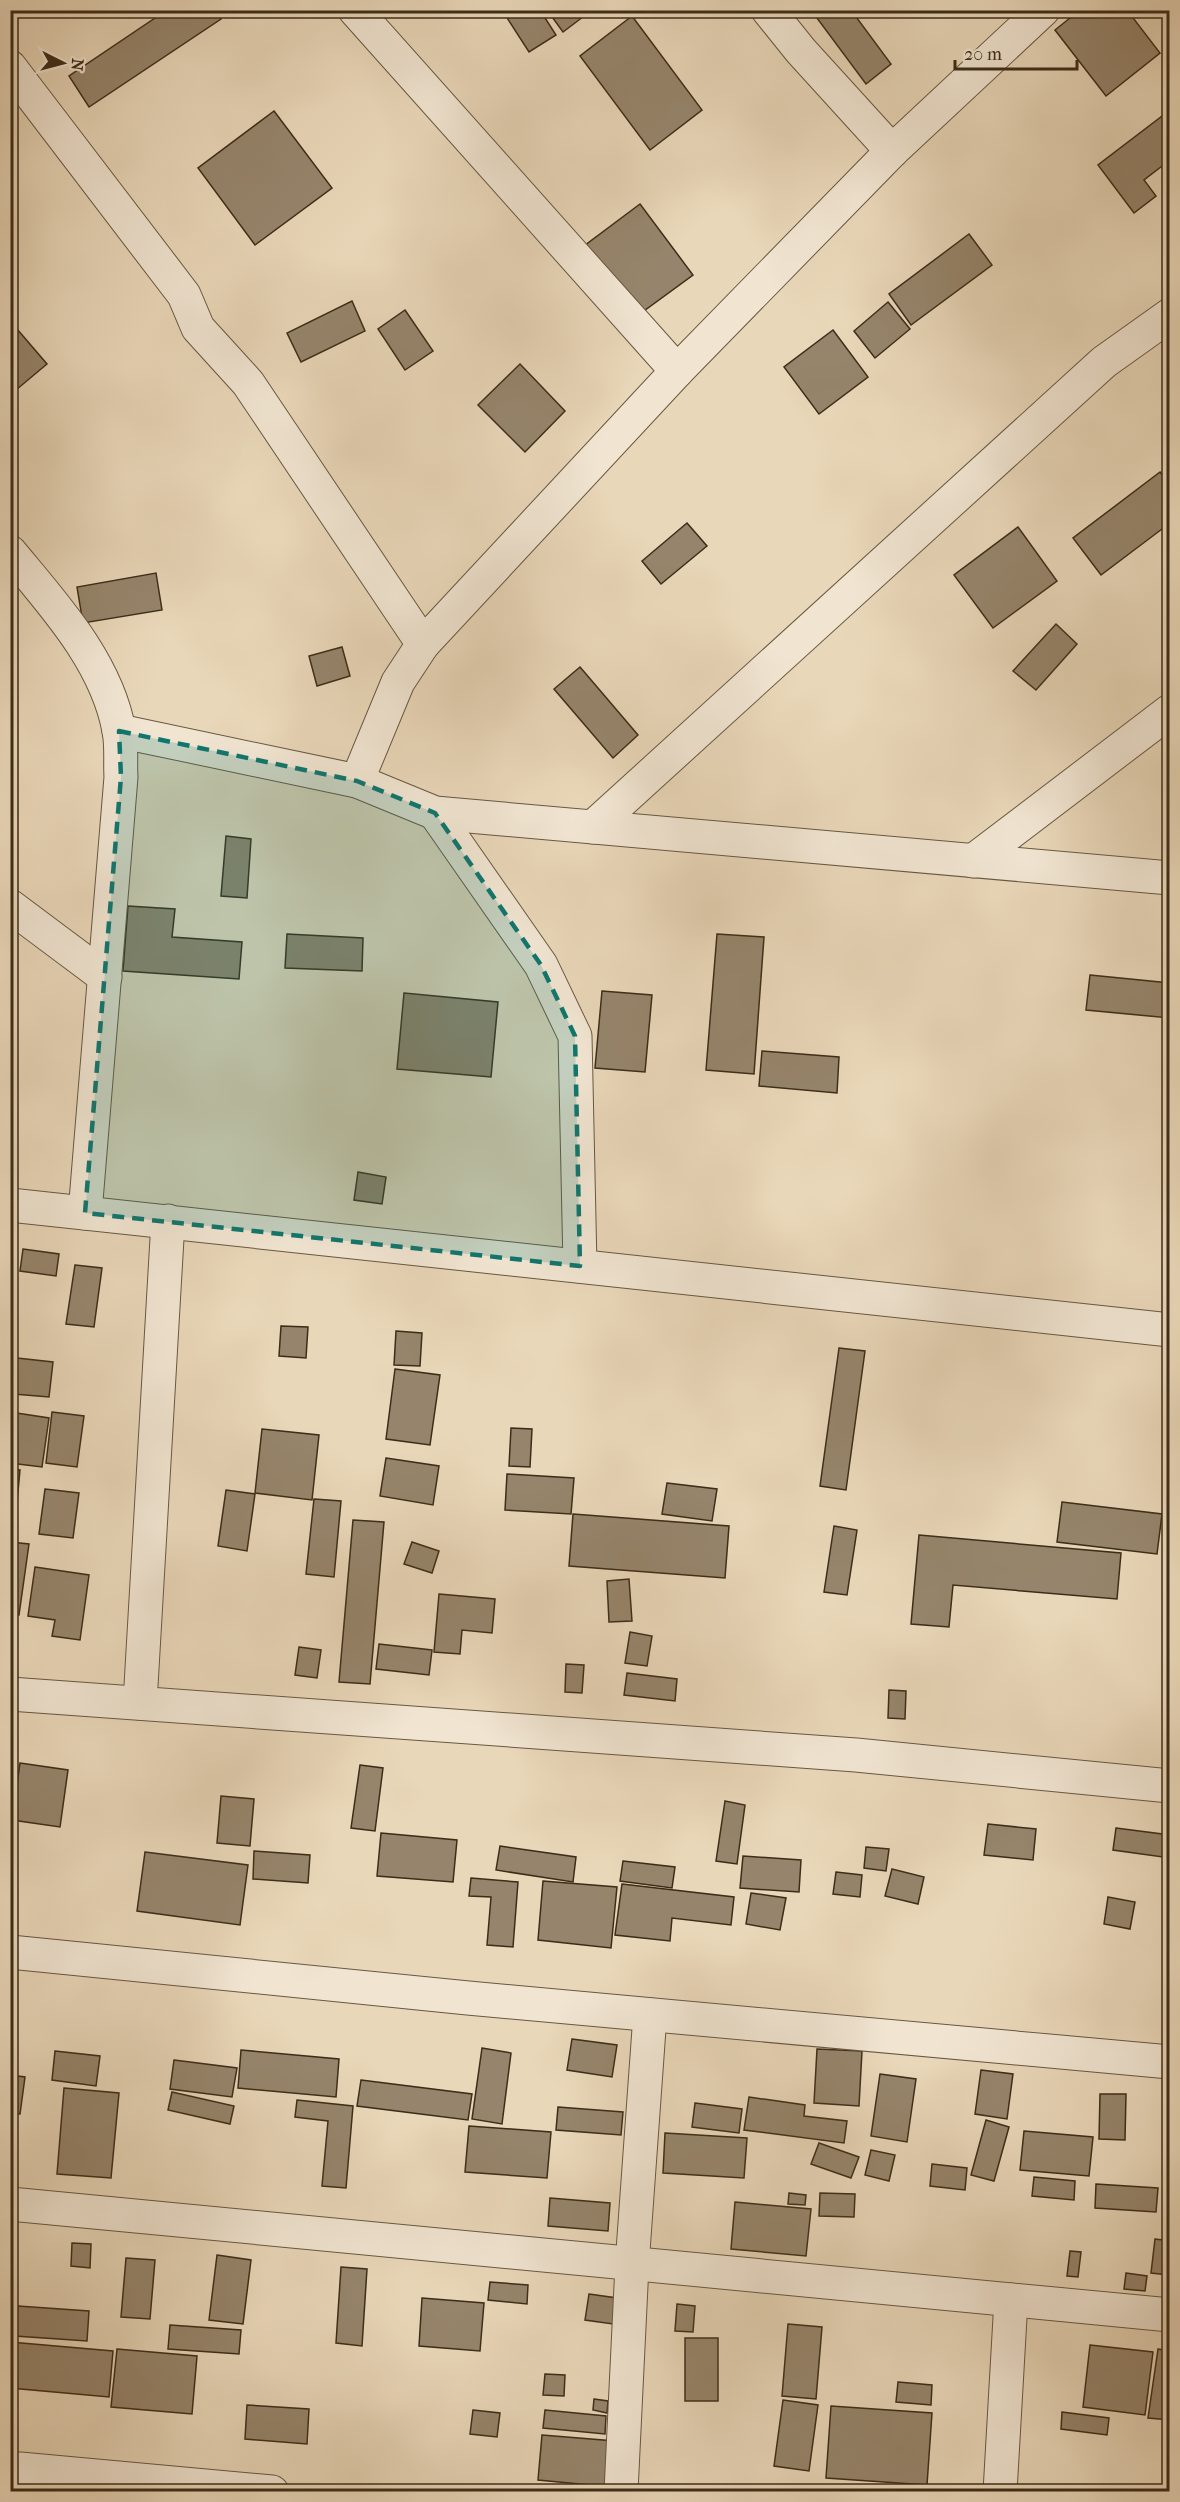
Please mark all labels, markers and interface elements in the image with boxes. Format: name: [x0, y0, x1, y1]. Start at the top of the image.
north arrow: [33, 33, 93, 93]
scale bar: [955, 33, 1076, 71]
text: 20 m: [964, 44, 1002, 65]
text: N: [67, 57, 88, 72]

